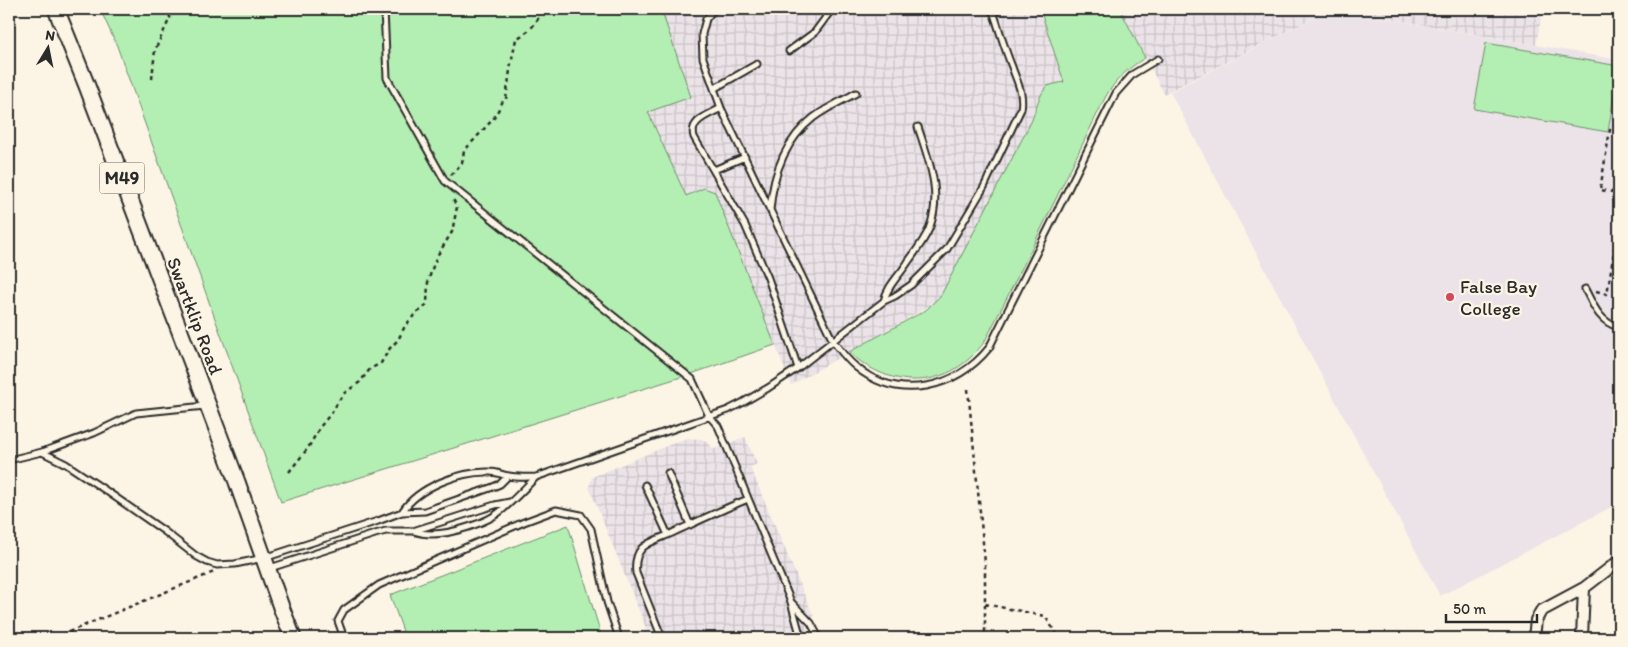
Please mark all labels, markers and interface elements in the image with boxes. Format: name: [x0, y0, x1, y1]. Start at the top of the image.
north arrow: [22, 22, 72, 72]
text: N: [44, 26, 56, 45]
road number: M49: [100, 162, 144, 194]
street label: Swartklip Road: [162, 254, 228, 378]
place label: False Bay College: [1460, 275, 1537, 320]
marker: False Bay College: [1444, 291, 1456, 303]
scale bar: [1446, 592, 1537, 624]
text: 50 m: [1453, 600, 1486, 618]

